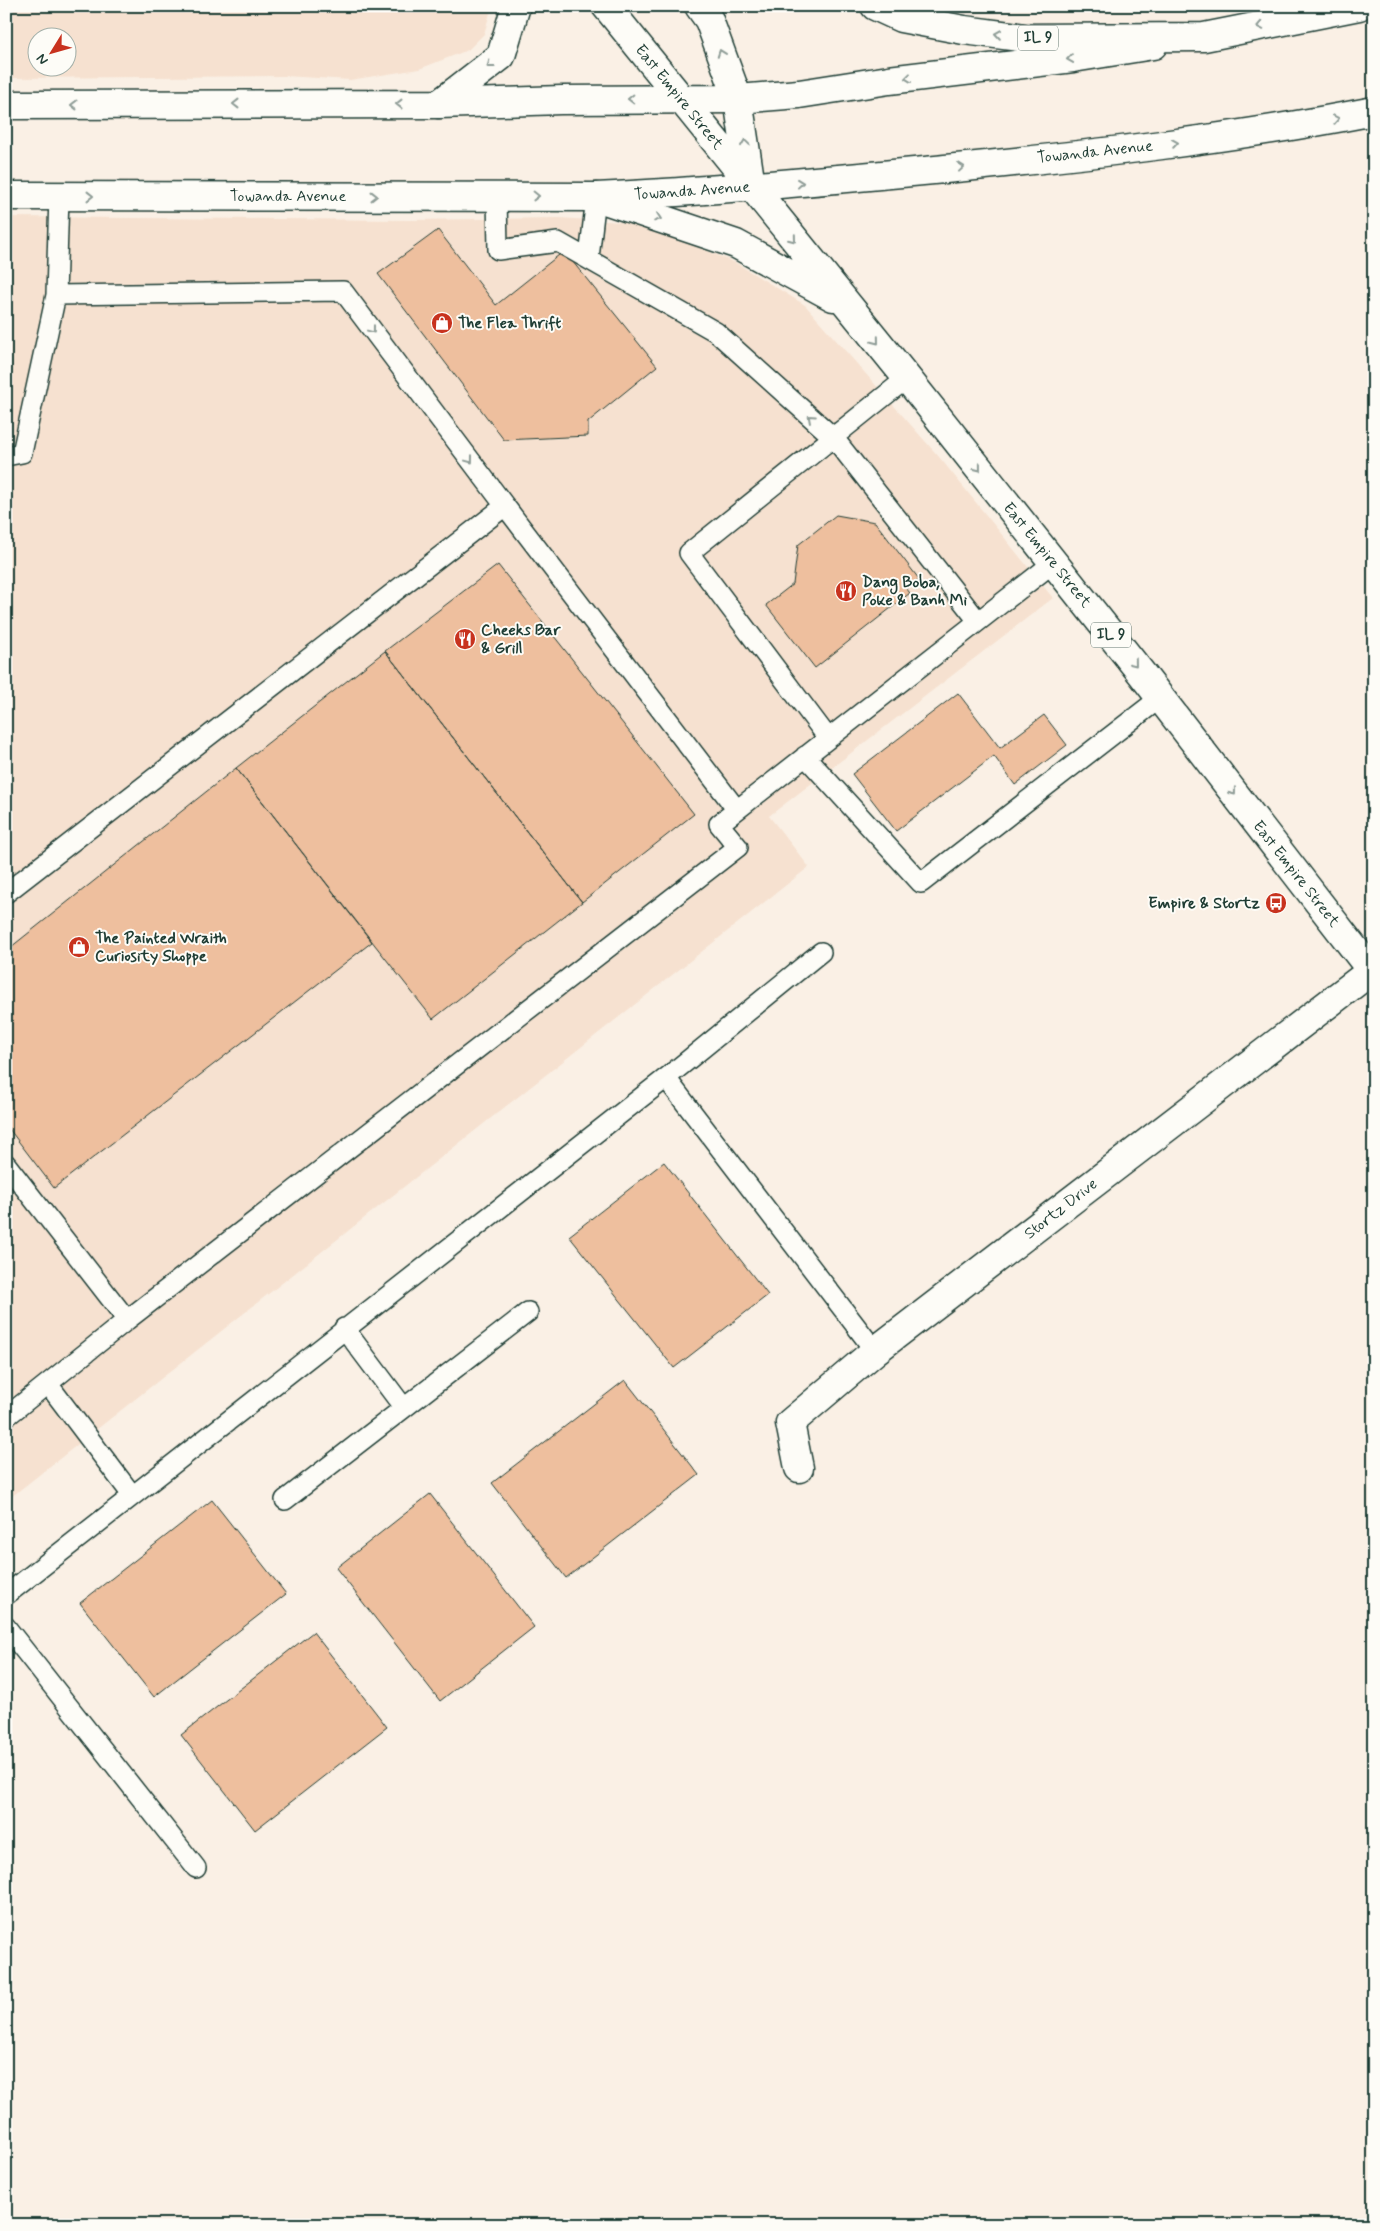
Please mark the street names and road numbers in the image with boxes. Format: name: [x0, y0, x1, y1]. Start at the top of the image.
road number: IL 9: [1018, 26, 1058, 50]
street label: East Empire Street: [630, 40, 728, 155]
street label: Towanda Avenue: [1036, 135, 1154, 169]
street label: Towanda Avenue: [633, 176, 751, 206]
street label: Towanda Avenue: [230, 186, 346, 207]
street label: East Empire Street: [998, 498, 1096, 613]
road number: IL 9: [1091, 622, 1131, 648]
street label: East Empire Street: [1248, 816, 1345, 932]
street label: Stortz Drive: [1020, 1174, 1102, 1244]

